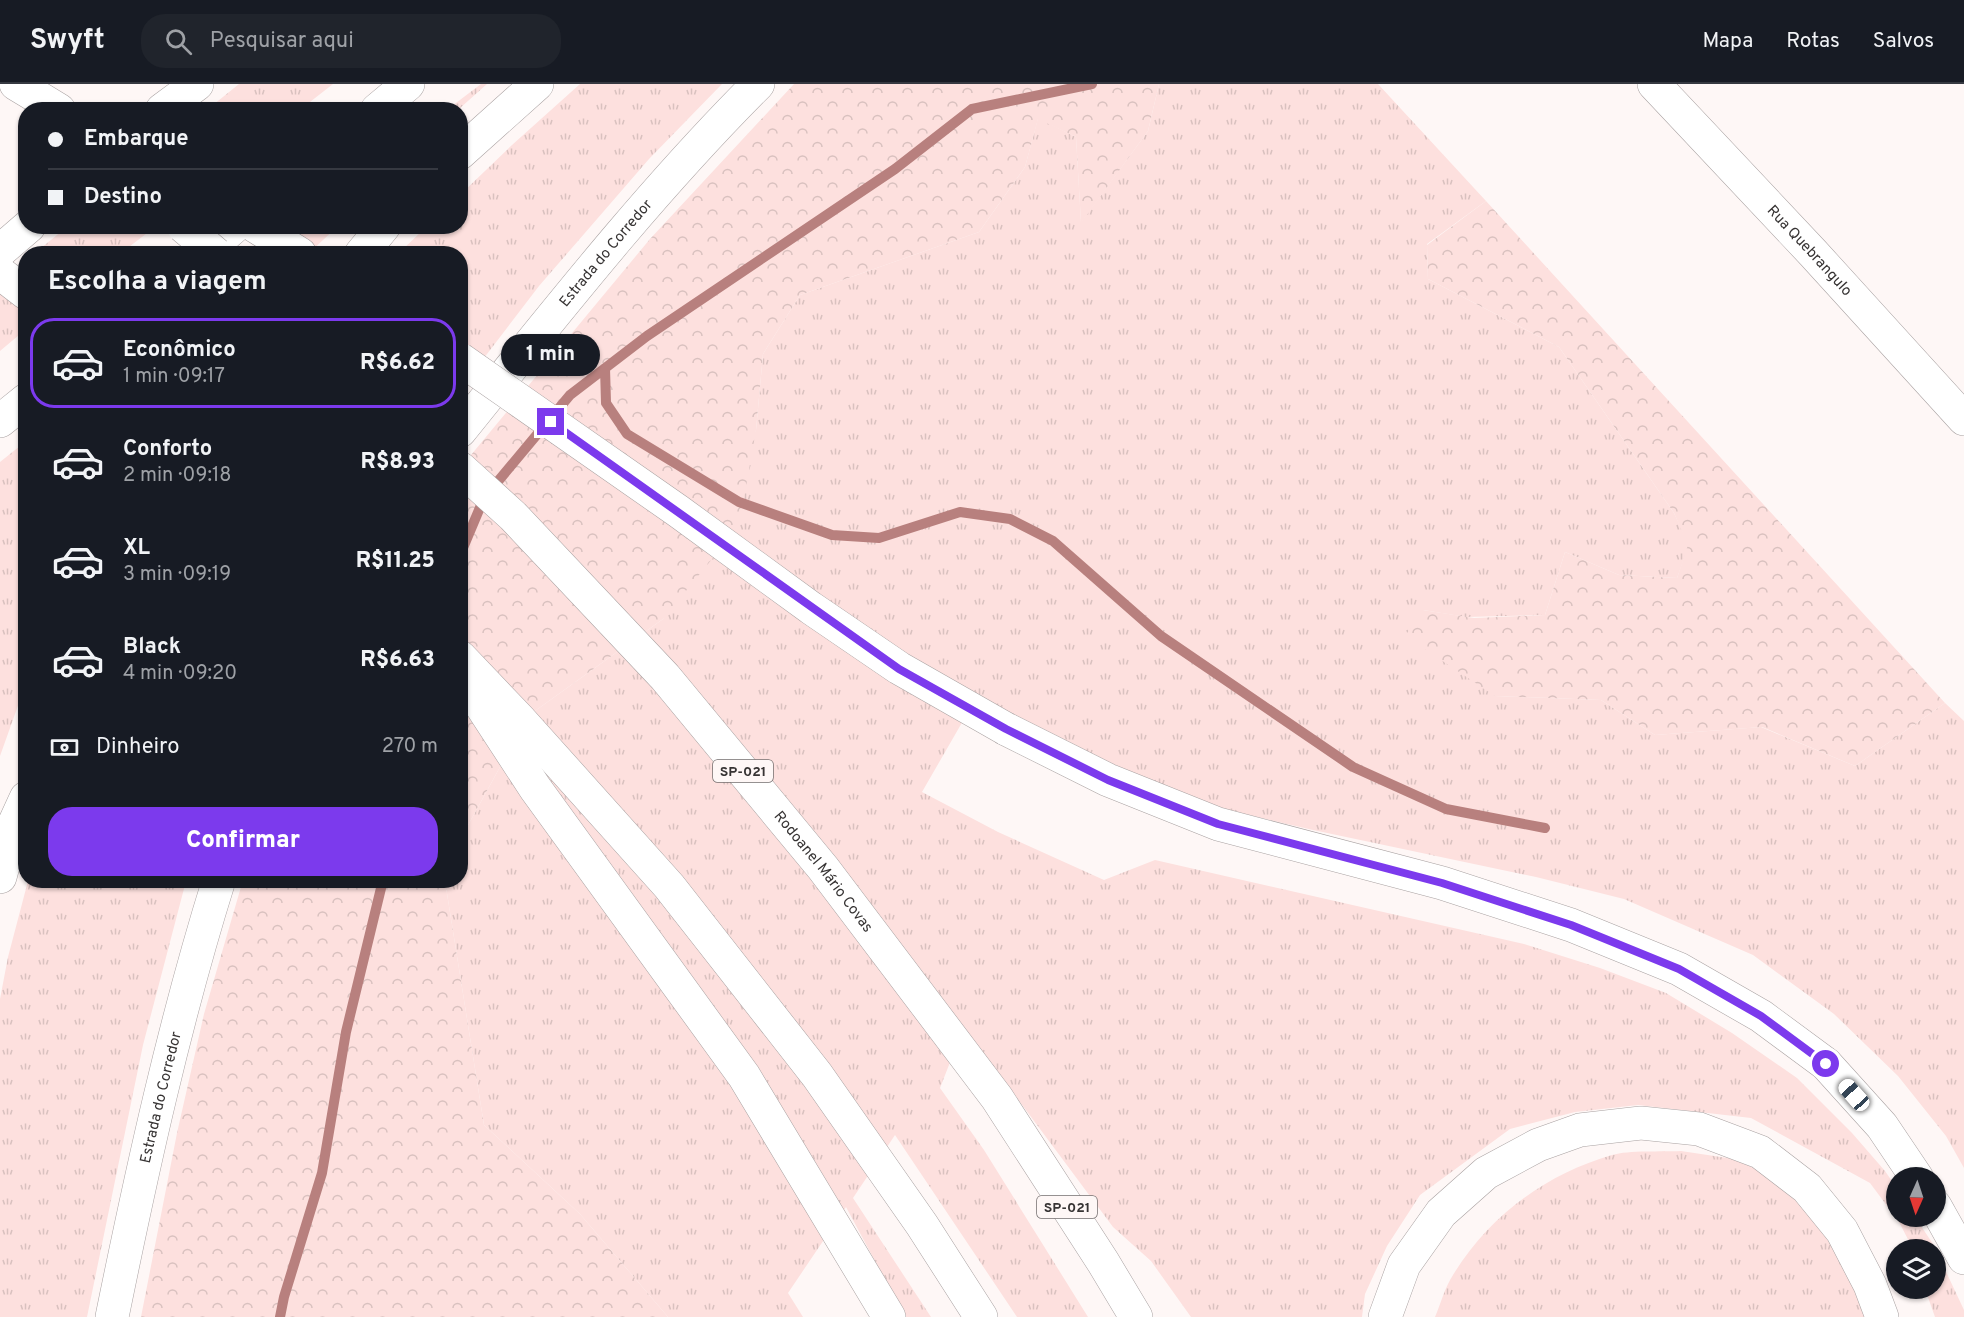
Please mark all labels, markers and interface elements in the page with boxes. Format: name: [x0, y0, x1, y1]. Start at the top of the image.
search box: [141, 14, 561, 68]
text: Swyft: [30, 23, 105, 59]
icon: search: [162, 25, 195, 58]
text: Pesquisar aqui: [210, 28, 354, 55]
text: Mapa: [1703, 28, 1753, 55]
text: Rotas: [1786, 28, 1840, 55]
text: Salvos: [1873, 28, 1934, 55]
text: Embarque: [84, 126, 188, 153]
text: Destino: [84, 184, 162, 211]
street label: Estrada do Corredor: [556, 196, 657, 311]
street label: Rua Quebrangulo: [1762, 202, 1856, 301]
text: Escolha a viagem: [48, 265, 267, 299]
callout: 1 min: [502, 335, 600, 377]
icon: car: [51, 336, 105, 390]
text: Econômico: [123, 337, 236, 364]
text: 1 min: [526, 342, 575, 368]
text: R$6.62: [360, 350, 435, 377]
text: 1 min · 09:17: [123, 364, 225, 390]
route end: [537, 408, 564, 435]
icon: car: [51, 435, 105, 489]
text: Conforto: [123, 436, 212, 463]
text: R$8.93: [361, 449, 435, 476]
text: 2 min · 09:18: [123, 463, 232, 489]
icon: car: [51, 534, 105, 588]
text: XL: [123, 535, 150, 562]
text: R$11.25: [356, 548, 435, 575]
text: 3 min · 09:19: [123, 562, 231, 588]
icon: car: [51, 633, 105, 687]
text: Black: [123, 634, 181, 661]
text: R$6.63: [360, 647, 435, 674]
text: 4 min · 09:20: [123, 661, 237, 687]
icon: cash: [48, 731, 81, 764]
text: Dinheiro: [96, 734, 179, 761]
text: 270 m: [382, 734, 438, 760]
road number: SP-021: [713, 760, 773, 782]
button: Confirmar: [48, 807, 438, 876]
street label: Rodoanel Mário Covas: [769, 808, 876, 937]
street label: Estrada do Corredor: [137, 1030, 187, 1165]
route start: [1812, 1050, 1839, 1077]
car: [1835, 1076, 1873, 1114]
north arrow: [1886, 1167, 1946, 1227]
map controls: [1886, 1167, 1946, 1299]
road number: SP-021: [1037, 1196, 1097, 1218]
button: layers: [1886, 1239, 1946, 1299]

